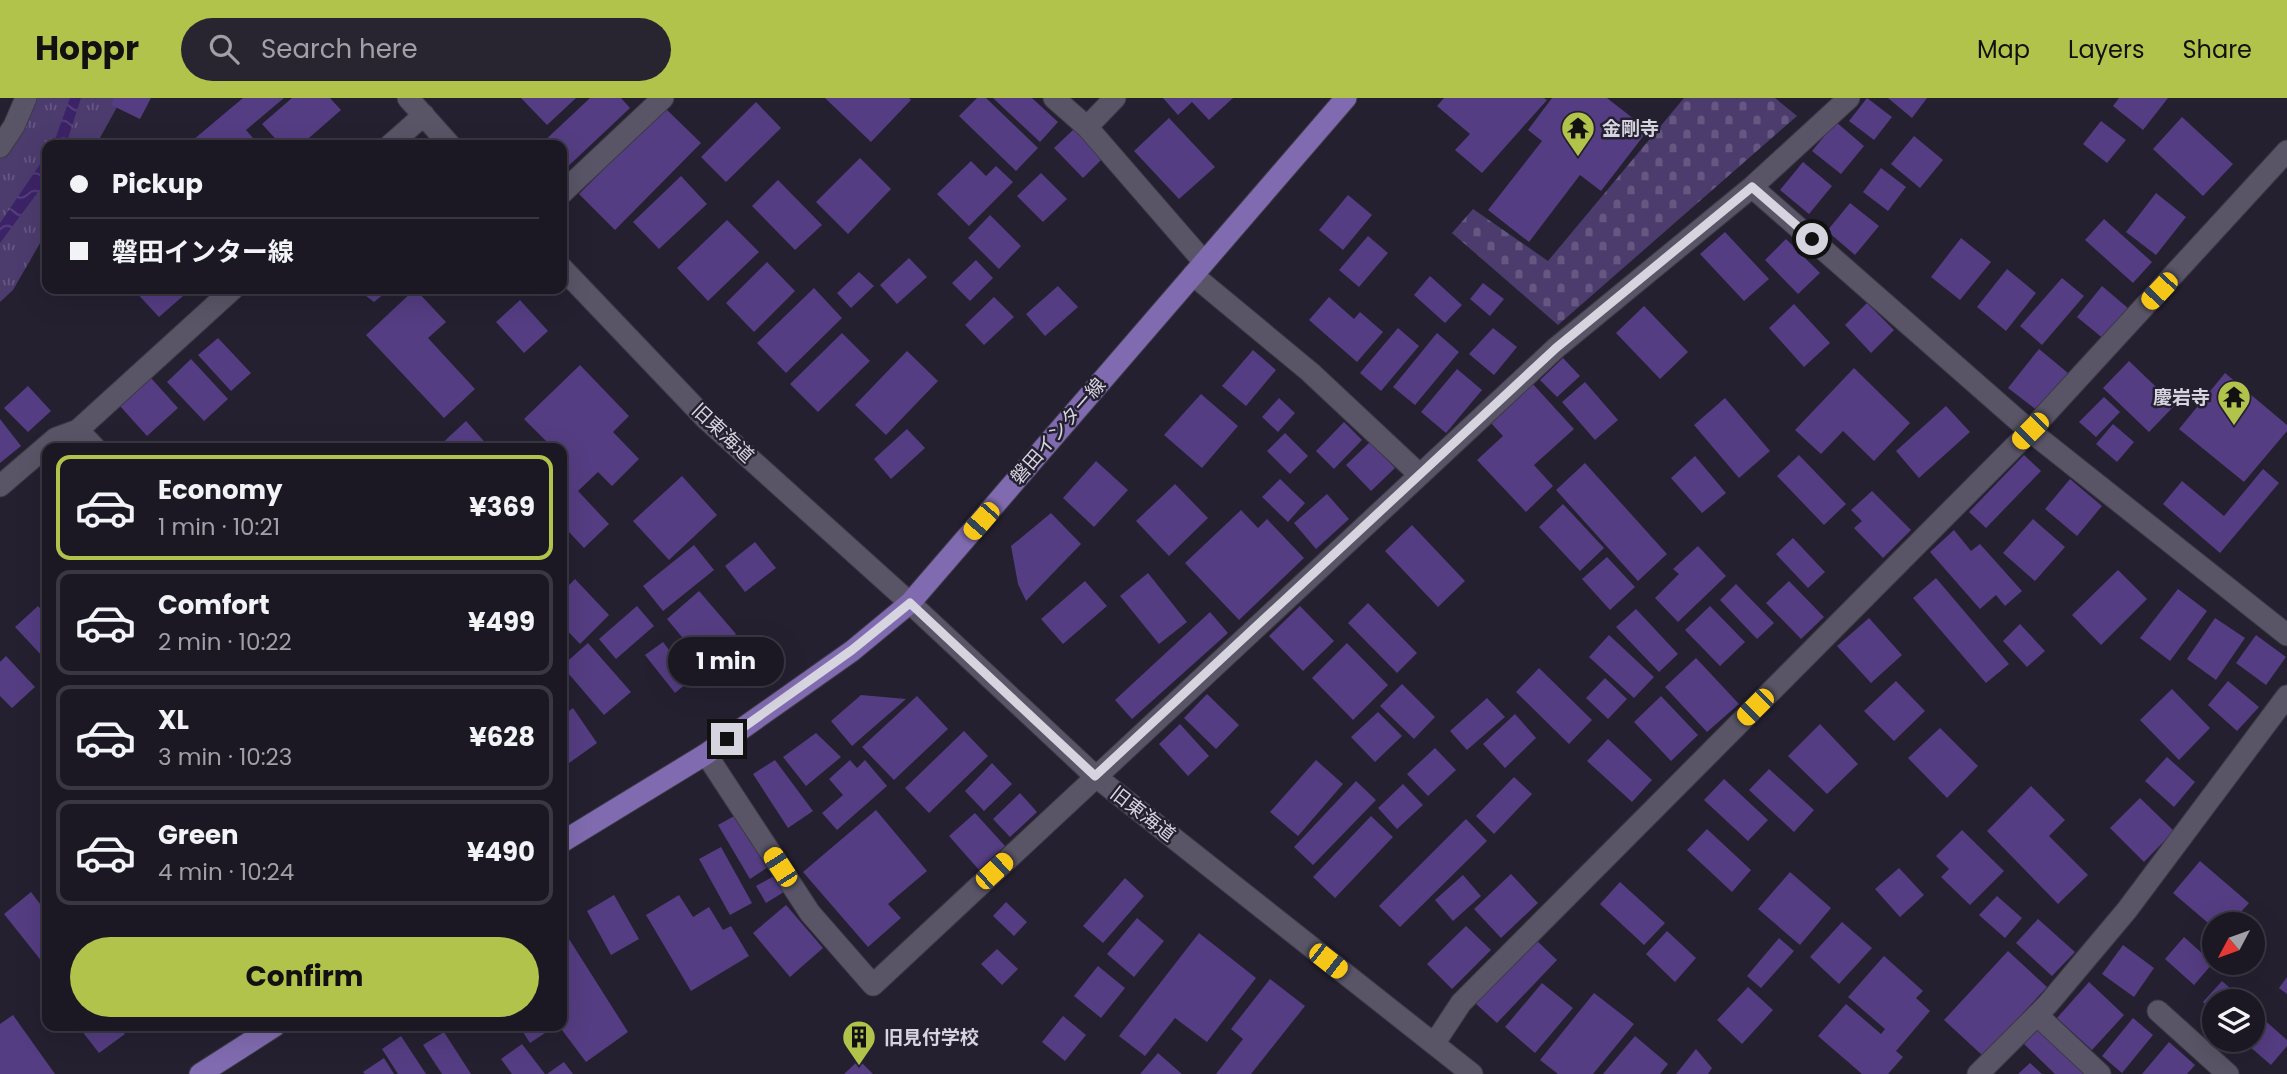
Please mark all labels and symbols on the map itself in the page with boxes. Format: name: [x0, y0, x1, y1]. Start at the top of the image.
temple icon: 金剛寺: [1559, 109, 1597, 158]
place label: 金剛寺: [1602, 115, 1659, 142]
route start: [1796, 223, 1828, 255]
car: [2137, 268, 2182, 314]
street label: 磐田インター線: [1004, 372, 1112, 490]
temple icon: 慶岩寺: [2215, 378, 2253, 427]
place label: 慶岩寺: [2153, 384, 2210, 411]
street label: 旧東海道: [686, 397, 760, 469]
car: [2008, 409, 2053, 453]
car: [960, 498, 1003, 544]
callout: 1 min: [669, 638, 785, 686]
car: [1733, 685, 1778, 729]
route end: [711, 723, 743, 755]
street label: 旧東海道: [1105, 780, 1181, 848]
car: [760, 844, 801, 890]
car: [972, 849, 1017, 893]
north arrow: [2202, 912, 2264, 975]
car: [1305, 940, 1352, 982]
building icon: 旧見付学校: [840, 1018, 878, 1067]
place label: 旧見付学校: [884, 1024, 979, 1051]

